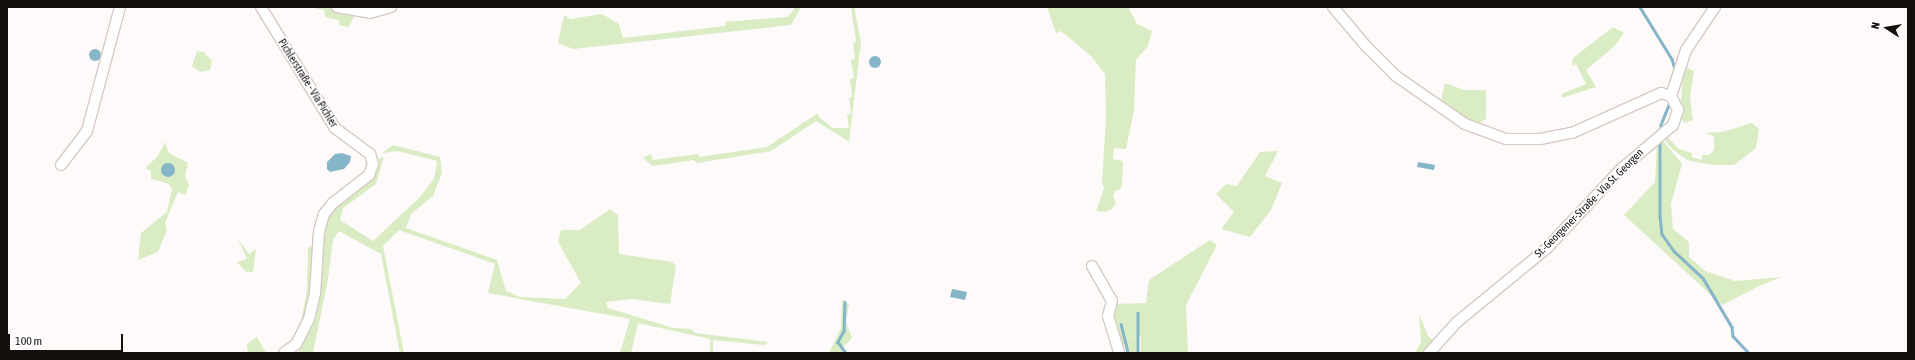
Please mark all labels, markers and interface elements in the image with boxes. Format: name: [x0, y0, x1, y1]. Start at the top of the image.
north arrow: [1867, 8, 1907, 48]
text: N: [1869, 21, 1882, 30]
street label: Pichlerstraße - Via Pichler: [275, 36, 341, 130]
street label: St.-Georgener-Straße - Via St. Georgen: [1532, 146, 1646, 260]
scale bar: [10, 326, 125, 352]
text: 100 m: [15, 334, 42, 348]

